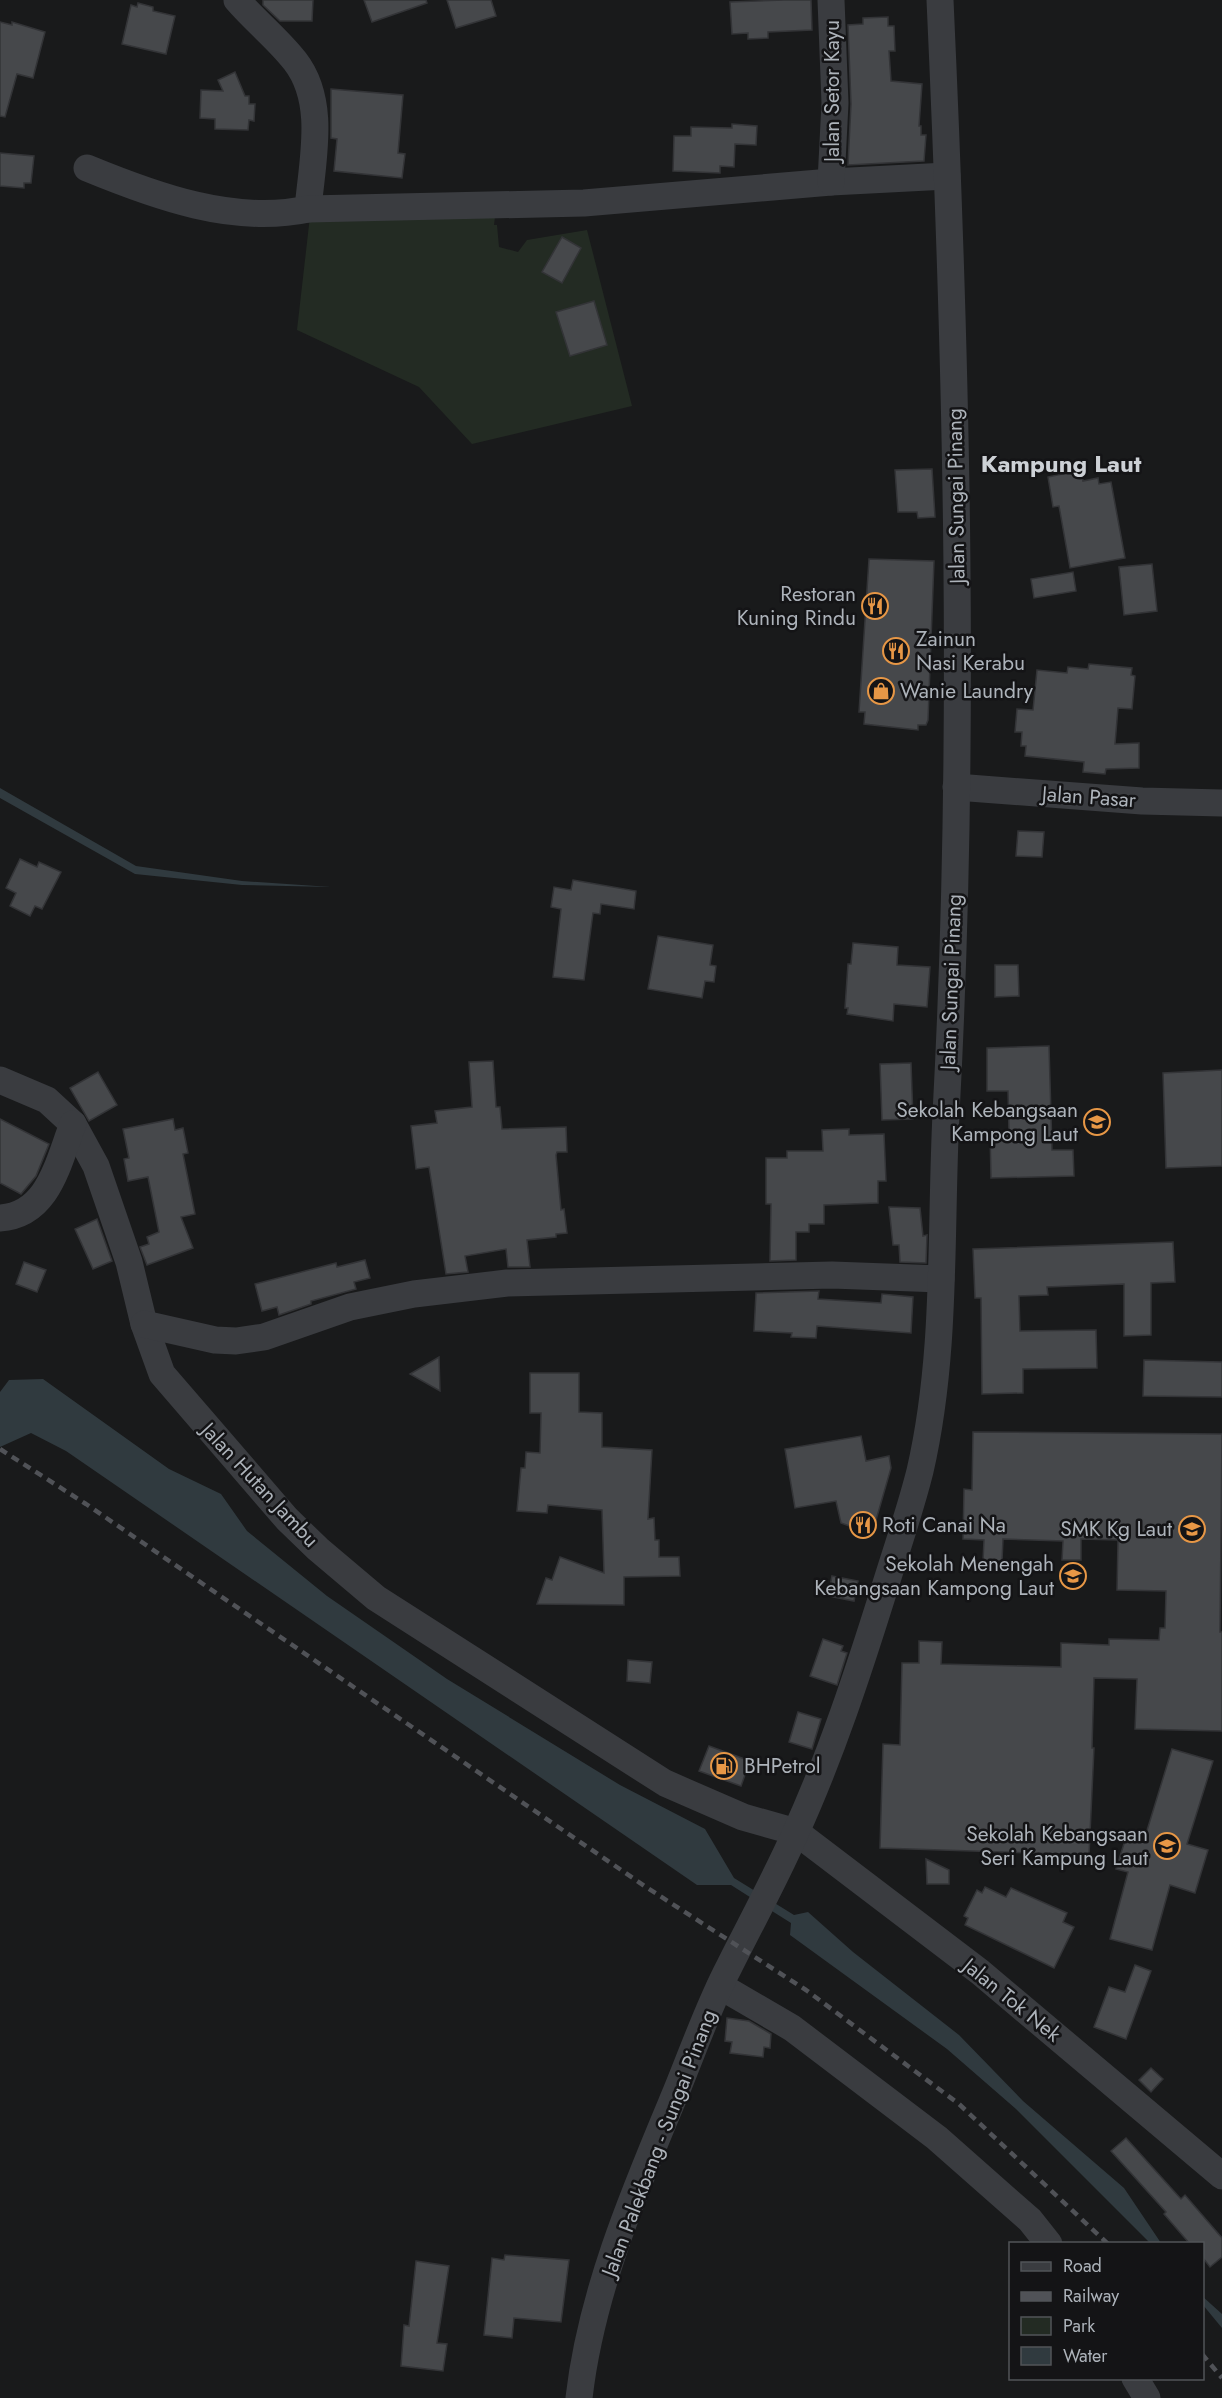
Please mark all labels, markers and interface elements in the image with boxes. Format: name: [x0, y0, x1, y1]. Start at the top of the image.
street label: Jalan Setor Kayu: [817, 20, 847, 165]
street label: Jalan Sungai Pinang: [939, 408, 973, 587]
district label: Kampung Laut: [981, 446, 1142, 481]
place label: Restoran Kuning Rindu: [737, 579, 856, 633]
restaurant icon: Restoran Kuning Rindu: [860, 591, 890, 621]
place label: Zainun Nasi Kerabu: [916, 624, 1025, 678]
restaurant icon: Zainun Nasi Kerabu: [881, 636, 911, 666]
shop icon: Wanie Laundry: [866, 676, 896, 706]
place label: Wanie Laundry: [900, 676, 1034, 706]
street label: Jalan Pasar: [1038, 779, 1138, 815]
street label: Jalan Sungai Pinang: [933, 894, 969, 1073]
place label: Sekolah Kebangsaan Kampong Laut: [896, 1095, 1078, 1149]
school or university icon: Sekolah Kebangsaan Kampong Laut: [1082, 1107, 1112, 1137]
street label: Jalan Hutan Jambu: [192, 1414, 326, 1554]
restaurant icon: Roti Canai Na: [848, 1510, 878, 1540]
place label: Roti Canai Na: [882, 1510, 1006, 1540]
place label: SMK Kg Laut: [1060, 1514, 1172, 1544]
school or university icon: SMK Kg Laut: [1177, 1514, 1207, 1544]
place label: Sekolah Menengah Kebangsaan Kampong Laut: [814, 1549, 1054, 1603]
school or university icon: Sekolah Menengah Kebangsaan Kampong Laut: [1058, 1561, 1088, 1591]
fuel station icon: BHPetrol: [709, 1751, 739, 1781]
place label: BHPetrol: [744, 1751, 821, 1781]
place label: Sekolah Kebangsaan Seri Kampung Laut: [966, 1819, 1148, 1873]
school or university icon: Sekolah Kebangsaan Seri Kampung Laut: [1152, 1831, 1182, 1861]
street label: Jalan Tok Nek: [954, 1949, 1068, 2049]
street label: Jalan Palekbang - Sungai Pinang: [593, 2005, 724, 2284]
legend: [1009, 2242, 1204, 2380]
text: Road: [1063, 2253, 1102, 2279]
text: Railway: [1063, 2283, 1119, 2309]
text: Park: [1063, 2313, 1095, 2339]
text: Water: [1063, 2343, 1108, 2369]

